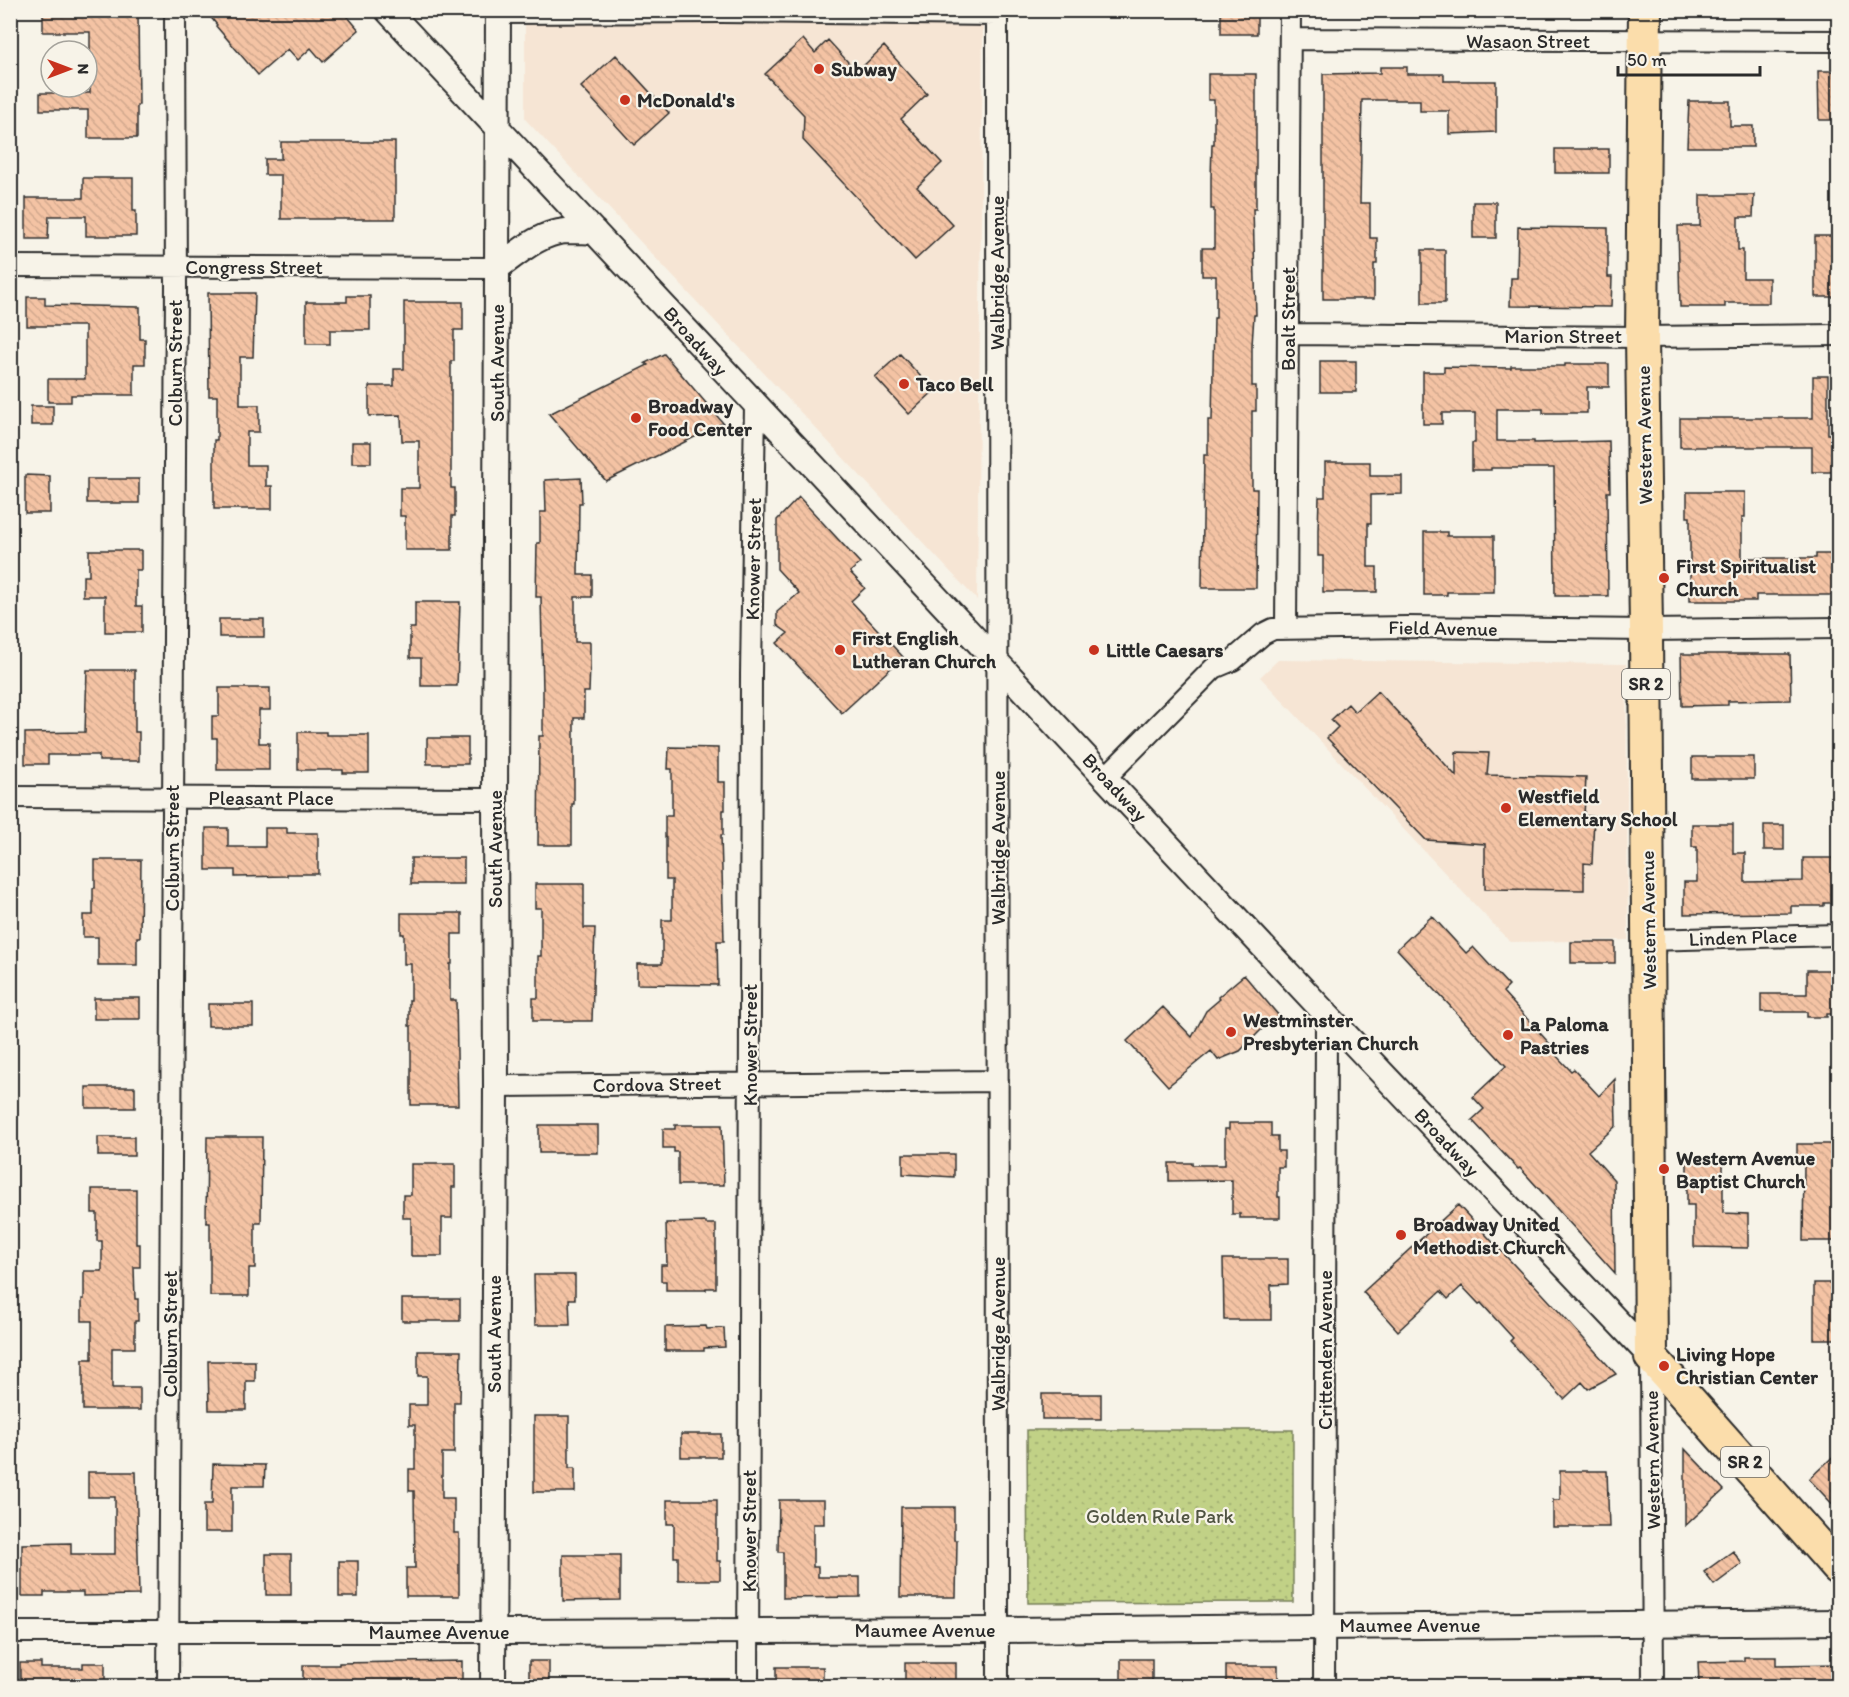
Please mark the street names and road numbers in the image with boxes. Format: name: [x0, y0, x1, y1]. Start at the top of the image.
street label: Wasaon Street: [1466, 29, 1591, 53]
street label: Walbridge Avenue: [985, 196, 1009, 350]
street label: Congress Street: [185, 255, 323, 279]
street label: Boalt Street: [1276, 267, 1300, 371]
street label: Colburn Street: [163, 299, 187, 427]
street label: Broadway: [659, 301, 734, 381]
street label: South Avenue: [485, 304, 509, 422]
street label: Marion Street: [1504, 324, 1622, 348]
street label: Western Avenue: [1631, 365, 1657, 505]
street label: Knower Street: [740, 497, 766, 621]
street label: Field Avenue: [1388, 615, 1498, 641]
road number: SR 2: [1622, 669, 1670, 699]
street label: Broadway: [1077, 748, 1153, 827]
street label: Walbridge Avenue: [986, 771, 1010, 925]
street label: Colburn Street: [160, 784, 184, 912]
street label: Pleasant Place: [208, 786, 334, 810]
street label: South Avenue: [483, 790, 507, 908]
street label: Western Avenue: [1635, 850, 1661, 990]
street label: Linden Place: [1688, 923, 1798, 951]
street label: Knower Street: [738, 984, 762, 1106]
street label: Cordova Street: [592, 1071, 722, 1097]
street label: Broadway: [1409, 1103, 1485, 1182]
street label: Walbridge Avenue: [986, 1257, 1010, 1411]
street label: Colburn Street: [158, 1270, 182, 1398]
street label: Crittenden Avenue: [1313, 1270, 1337, 1430]
street label: South Avenue: [482, 1275, 506, 1393]
street label: Western Avenue: [1639, 1390, 1665, 1530]
road number: SR 2: [1721, 1447, 1769, 1477]
street label: Knower Street: [737, 1470, 761, 1592]
street label: Maumee Avenue: [1339, 1613, 1481, 1637]
street label: Maumee Avenue: [854, 1618, 996, 1642]
street label: Maumee Avenue: [368, 1620, 510, 1644]

